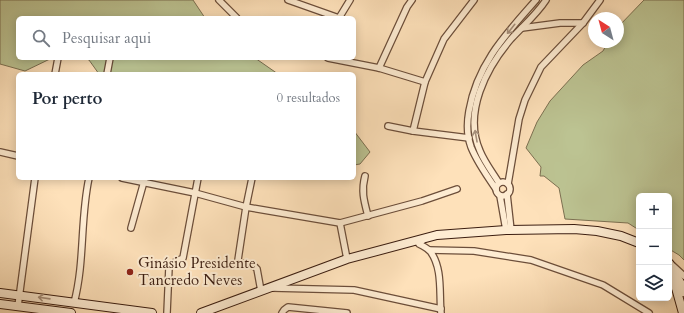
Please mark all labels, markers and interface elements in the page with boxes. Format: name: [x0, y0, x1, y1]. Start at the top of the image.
north arrow: [588, 12, 624, 48]
search box: [16, 16, 356, 60]
one-way arrow: [506, 24, 515, 35]
icon: search: [30, 27, 52, 49]
text: Pesquisar aqui: [62, 28, 151, 48]
text: Por perto: [32, 87, 102, 110]
text: 0 resultados: [276, 89, 340, 107]
one-way arrow: [472, 130, 480, 143]
map controls: [636, 193, 672, 301]
button: +: [636, 193, 672, 229]
button: −: [636, 229, 672, 265]
place label: Ginásio Presidente Tancredo Neves: [138, 253, 256, 290]
button: layers: [636, 265, 672, 301]
marker: Ginásio Presidente Tancredo Neves: [125, 267, 135, 277]
one-way arrow: [38, 294, 51, 302]

